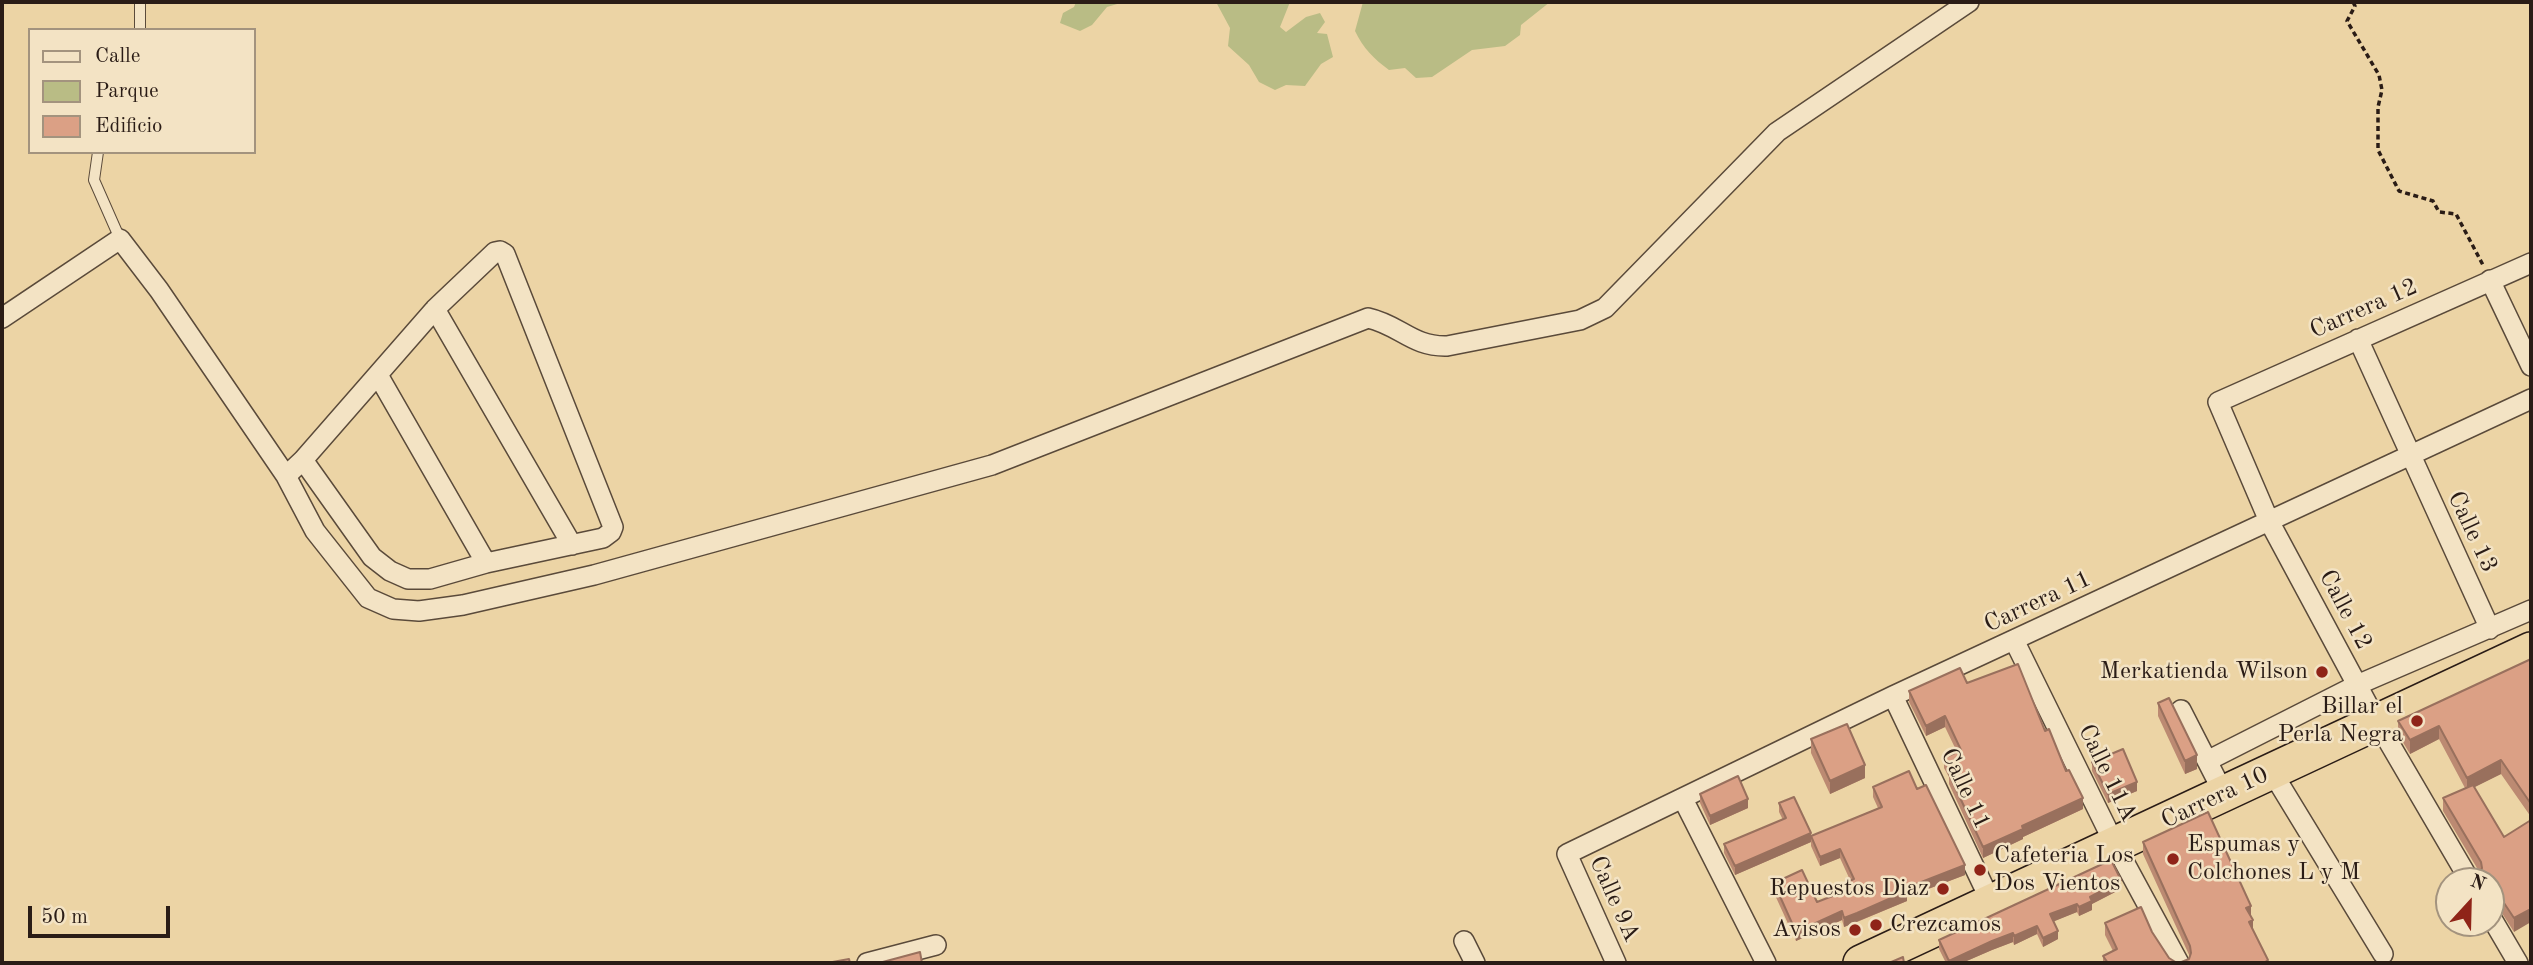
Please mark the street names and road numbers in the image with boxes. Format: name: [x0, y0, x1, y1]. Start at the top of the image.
street label: Carrera 12: [2306, 272, 2422, 346]
street label: Calle 13: [2441, 487, 2503, 577]
street label: Carrera 11: [1980, 565, 2096, 639]
street label: Calle 12: [2312, 565, 2378, 655]
street label: Calle 11A: [2071, 720, 2143, 826]
street label: Calle 11: [1934, 744, 1996, 834]
street label: Carrera 10: [2157, 761, 2273, 835]
street label: Calle 9A: [1582, 852, 1646, 946]

